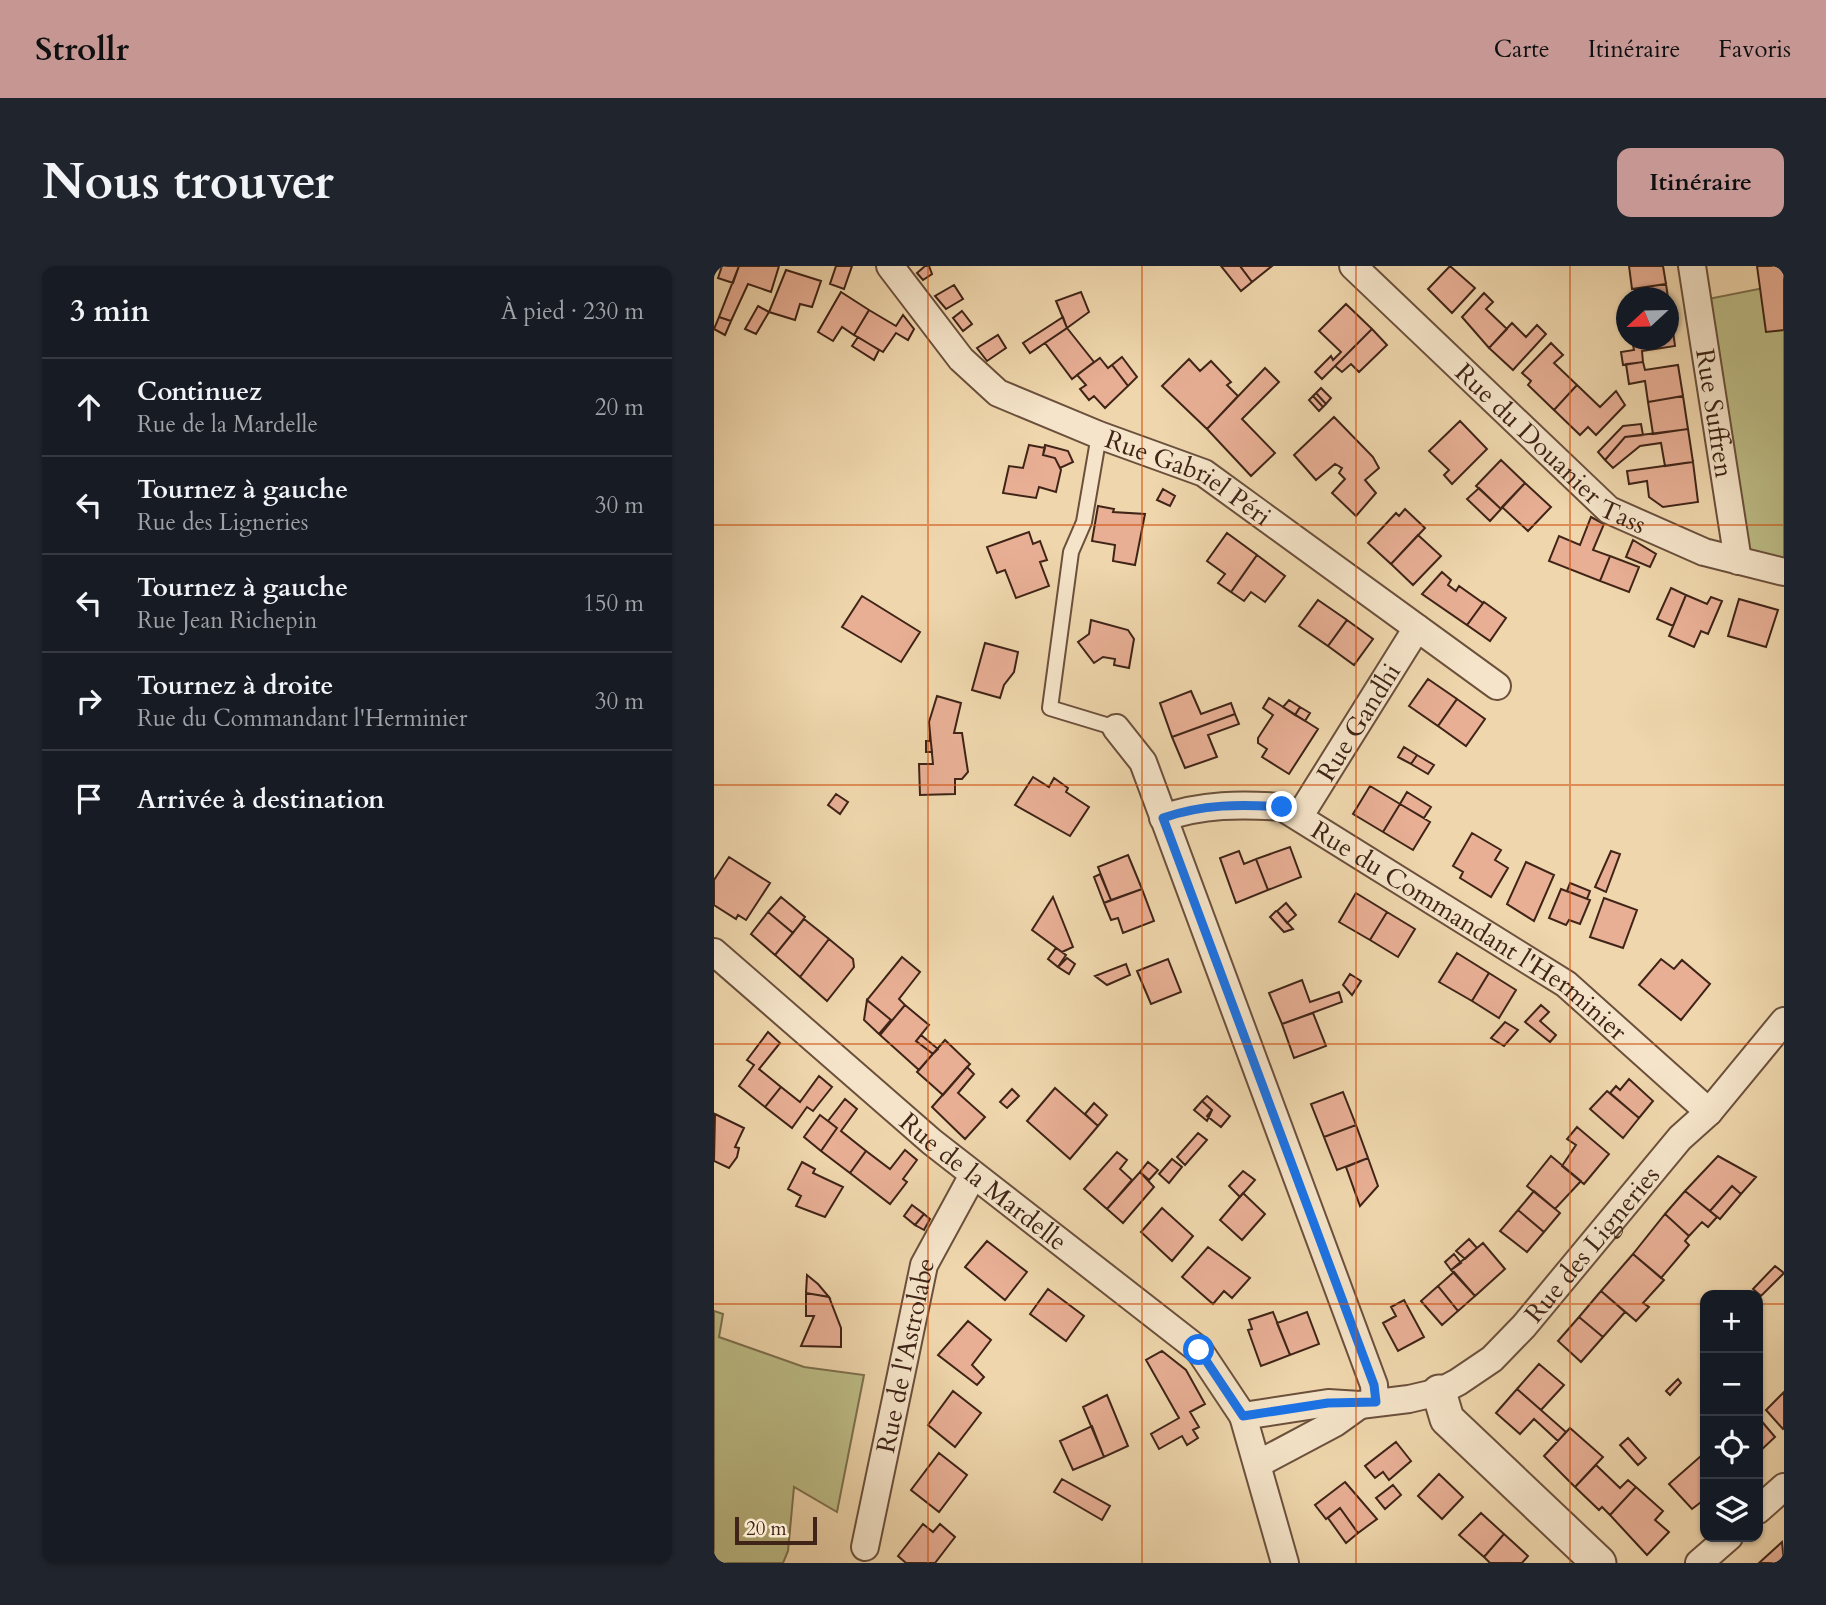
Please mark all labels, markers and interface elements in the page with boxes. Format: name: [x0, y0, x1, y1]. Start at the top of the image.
text: Strollr: [35, 27, 129, 72]
text: Carte: [1494, 33, 1550, 66]
text: Itinéraire: [1588, 33, 1680, 66]
text: Favoris: [1718, 33, 1791, 66]
button: Itinéraire: [1617, 148, 1784, 217]
text: Nous trouver: [42, 149, 334, 216]
north arrow: [1616, 287, 1679, 350]
text: 3 min: [70, 291, 150, 332]
text: À pied · 230 m: [501, 296, 644, 327]
street label: Rue Suffren: [1688, 346, 1742, 480]
street label: Rue du Douanier Tass: [1448, 355, 1652, 542]
text: Continuez: [137, 374, 262, 409]
icon: ahead: [70, 388, 108, 426]
text: 20 m: [595, 392, 644, 423]
text: Rue de la Mardelle: [137, 409, 318, 440]
street label: Rue Gabriel Péri: [1100, 421, 1278, 534]
text: Tournez à gauche: [137, 472, 348, 507]
icon: left: [70, 486, 108, 524]
text: 30 m: [595, 490, 644, 521]
text: Rue des Ligneries: [137, 507, 309, 538]
text: Tournez à gauche: [137, 570, 348, 605]
icon: left: [70, 584, 108, 622]
text: 150 m: [583, 588, 644, 619]
text: Rue Jean Richepin: [137, 605, 317, 636]
street label: Rue Gandhi: [1308, 656, 1408, 788]
text: Tournez à droite: [137, 668, 333, 703]
icon: right: [70, 682, 108, 720]
text: 30 m: [595, 686, 644, 717]
text: Rue du Commandant l'Herminier: [137, 703, 467, 734]
icon: arrive: [70, 780, 108, 818]
text: Arrivée à destination: [137, 782, 385, 817]
route end: [1266, 791, 1297, 822]
street label: Rue du Commandant l'Herminier: [1305, 812, 1635, 1049]
street label: Rue de la Mardelle: [892, 1104, 1075, 1258]
street label: Rue des Ligneries: [1516, 1158, 1667, 1330]
street label: Rue de l'Astrolabe: [868, 1250, 943, 1456]
map controls: [1700, 1290, 1763, 1542]
button: +: [1700, 1290, 1763, 1353]
route start: [1183, 1334, 1214, 1365]
button: −: [1700, 1353, 1763, 1416]
button: locate: [1700, 1416, 1763, 1479]
button: layers: [1700, 1479, 1763, 1542]
scale bar: [735, 1514, 817, 1546]
text: 20 m: [746, 1516, 787, 1542]

